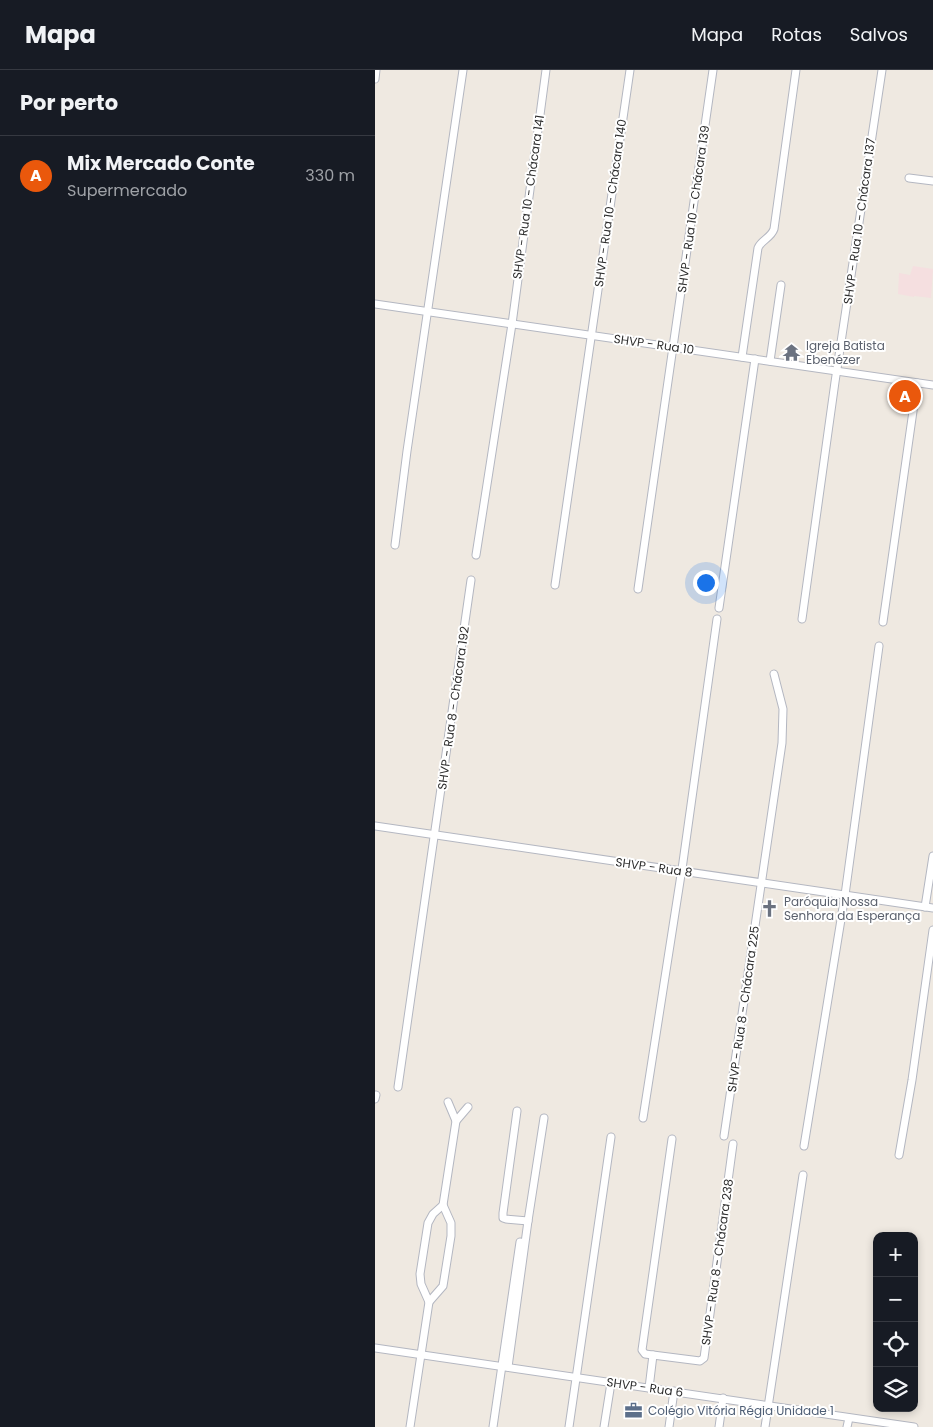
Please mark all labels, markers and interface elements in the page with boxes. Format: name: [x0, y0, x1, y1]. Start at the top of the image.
text: Mapa: [25, 18, 96, 51]
text: Mapa: [691, 22, 743, 47]
text: Rotas: [771, 22, 822, 47]
text: Salvos: [850, 22, 908, 47]
text: Por perto: [20, 88, 118, 117]
street label: SHVP - Rua 10 - Chácara 141: [508, 114, 548, 280]
street label: SHVP - Rua 10 - Chácara 140: [590, 118, 630, 288]
street label: SHVP - Rua 10 - Chácara 139: [673, 124, 713, 294]
street label: SHVP - Rua 10 - Chácara 137: [839, 136, 879, 305]
text: Mix Mercado Conte: [67, 150, 255, 177]
text: A: [30, 164, 42, 187]
text: 330 m: [305, 164, 355, 187]
text: Supermercado: [67, 179, 187, 202]
street label: SHVP - Rua 10: [613, 330, 695, 358]
place label: Igreja Batista Ebenézer: [806, 337, 885, 368]
temple icon: Igreja Batista Ebenézer: [782, 342, 802, 362]
pin: A: [889, 377, 921, 415]
your location: [693, 570, 719, 596]
street label: SHVP - Rua 8 - Chácara 192: [433, 625, 473, 791]
street label: SHVP - Rua 8: [615, 853, 693, 881]
place label: Paróquia Nossa Senhora da Esperança: [784, 893, 920, 924]
church icon: Paróquia Nossa Senhora da Esperança: [760, 898, 780, 918]
street label: SHVP - Rua 8 - Chácara 225: [723, 925, 763, 1093]
street label: SHVP - Rua 8 - Chácara 238: [697, 1178, 737, 1346]
map controls: [873, 1232, 918, 1412]
button: +: [873, 1232, 918, 1277]
button: −: [873, 1277, 918, 1322]
button: locate: [873, 1322, 918, 1367]
button: layers: [873, 1367, 918, 1412]
street label: SHVP - Rua 6: [606, 1373, 684, 1401]
office icon: Colégio Vitória Régia Unidade 1: [624, 1400, 644, 1420]
place label: Colégio Vitória Régia Unidade 1: [648, 1402, 834, 1419]

